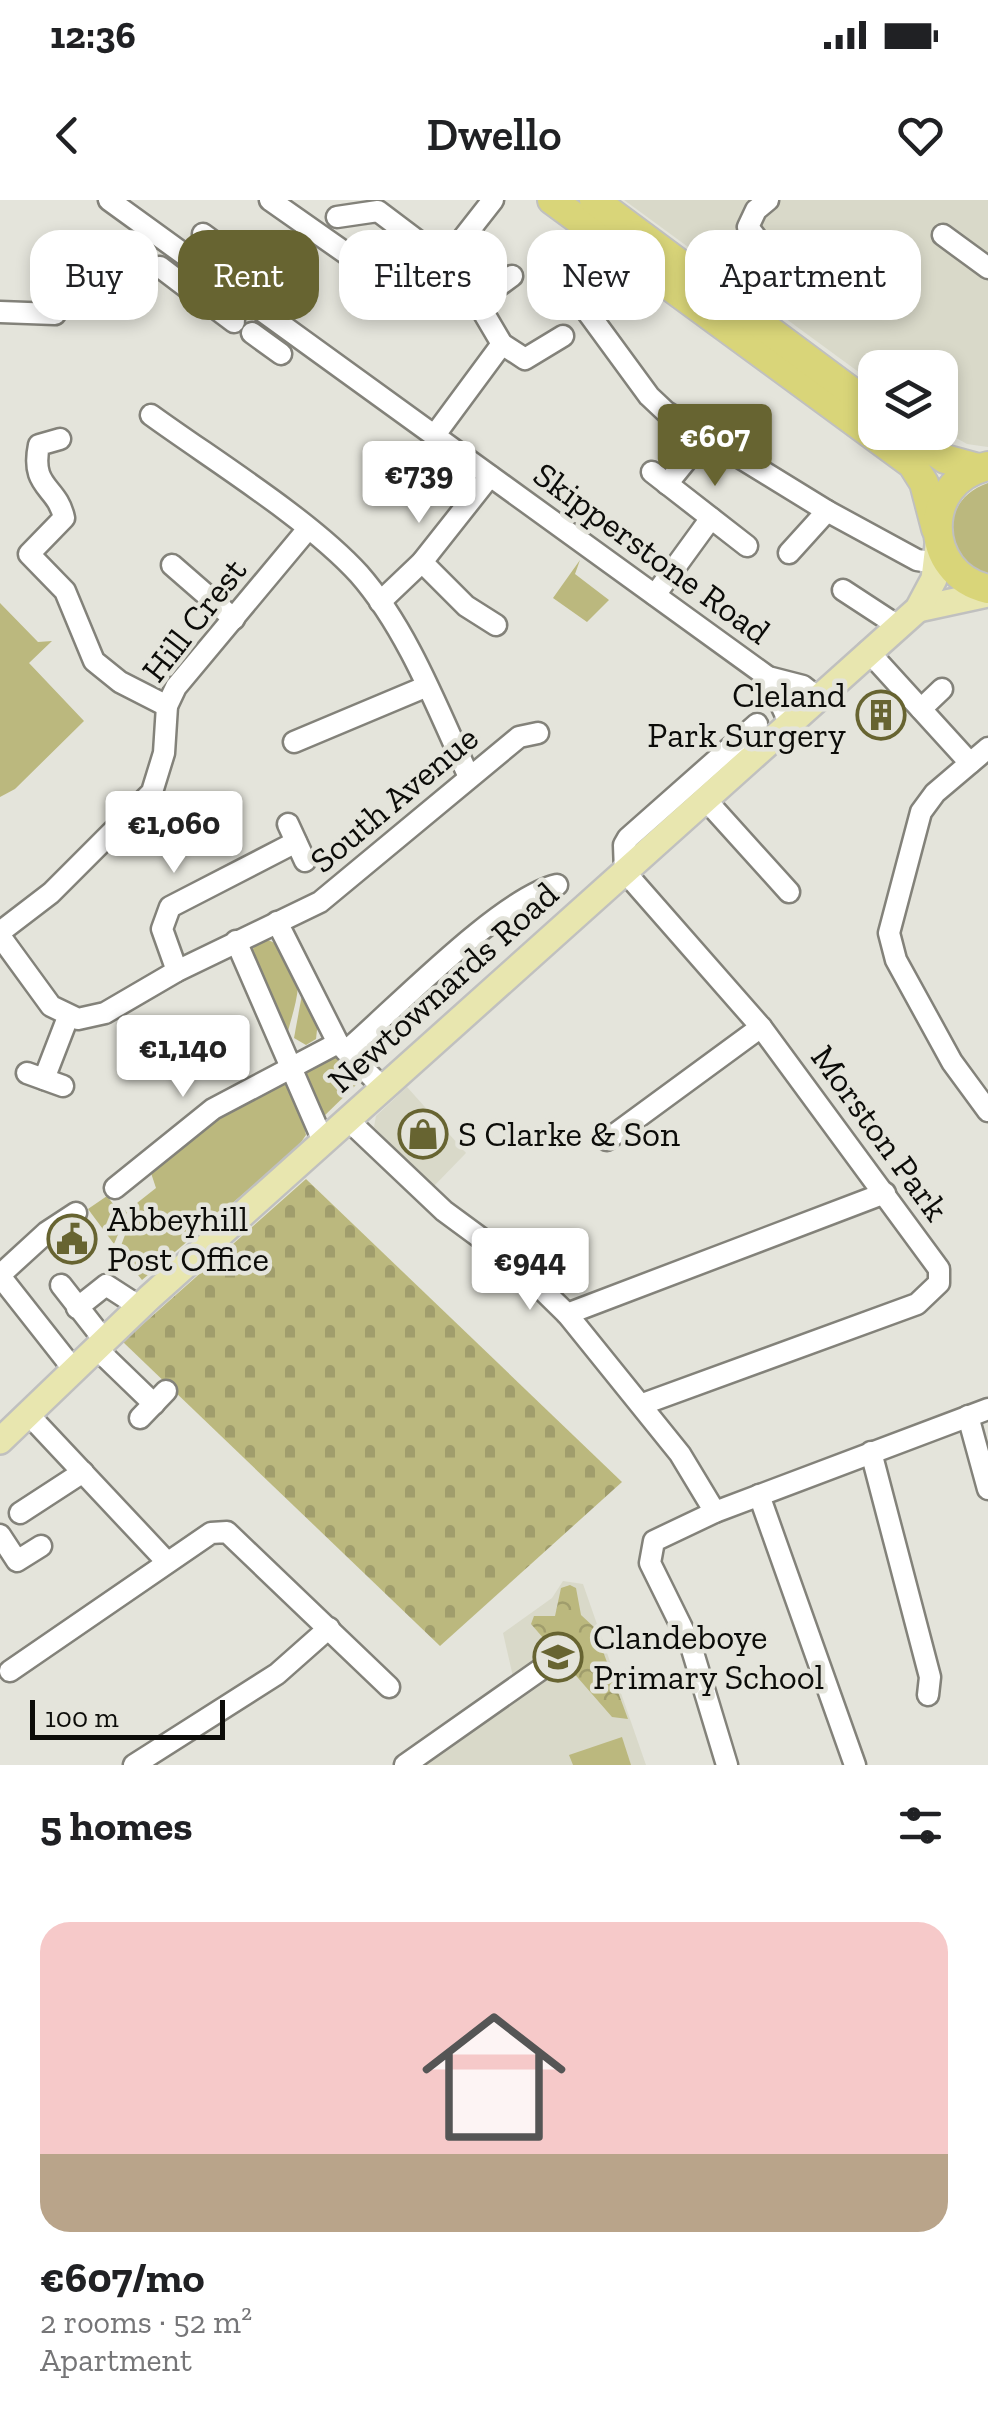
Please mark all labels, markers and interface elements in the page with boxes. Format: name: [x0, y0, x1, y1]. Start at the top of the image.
text: 12:36: [50, 12, 136, 58]
icon: back: [40, 108, 95, 163]
text: Dwello: [426, 108, 562, 162]
icon: heart: [893, 108, 948, 163]
chip: Buy: [30, 230, 158, 320]
chip: Rent: [178, 230, 319, 320]
chip: Filters: [339, 230, 507, 320]
chip: New: [527, 230, 665, 320]
chip: Apartment: [685, 230, 921, 320]
map controls: [858, 350, 958, 450]
button: layers: [858, 350, 958, 450]
pin: €607: [656, 404, 774, 489]
text: €607: [680, 417, 750, 455]
pin: €739: [360, 441, 478, 526]
street label: Skipperstone Road: [525, 453, 779, 653]
text: €739: [385, 454, 453, 492]
street label: Hill Crest: [133, 550, 255, 690]
place label: Cleland Park Surgery: [647, 674, 846, 756]
building icon: Cleland Park Surgery: [855, 689, 907, 741]
street label: South Avenue: [301, 717, 487, 881]
pin: €1,060: [93, 791, 255, 876]
text: €1,060: [128, 804, 221, 842]
street label: Newtownards Road: [319, 873, 567, 1101]
pin: €1,140: [102, 1015, 264, 1100]
text: €1,140: [139, 1028, 227, 1066]
street label: Morston Park: [802, 1037, 958, 1229]
shop icon: S Clarke & Son: [397, 1108, 449, 1160]
place label: S Clarke & Son: [458, 1113, 680, 1155]
place label: Abbeyhill Post Office: [107, 1198, 269, 1280]
public building icon: Abbeyhill Post Office: [46, 1213, 98, 1265]
pin: €944: [471, 1228, 589, 1313]
text: €944: [494, 1241, 566, 1279]
place label: Clandeboye Primary School: [593, 1616, 824, 1698]
school or university icon: Clandeboye Primary School: [532, 1631, 584, 1683]
scale bar: [30, 1695, 225, 1740]
text: 100 m: [45, 1701, 119, 1734]
icon: filters: [893, 1798, 948, 1853]
text: 5 homes: [40, 1800, 193, 1851]
icon: home: [404, 1987, 584, 2167]
text: €607/mo: [40, 2252, 204, 2303]
text: 2 rooms · 52 m²: [40, 2303, 252, 2341]
text: Apartment: [40, 2341, 192, 2379]

